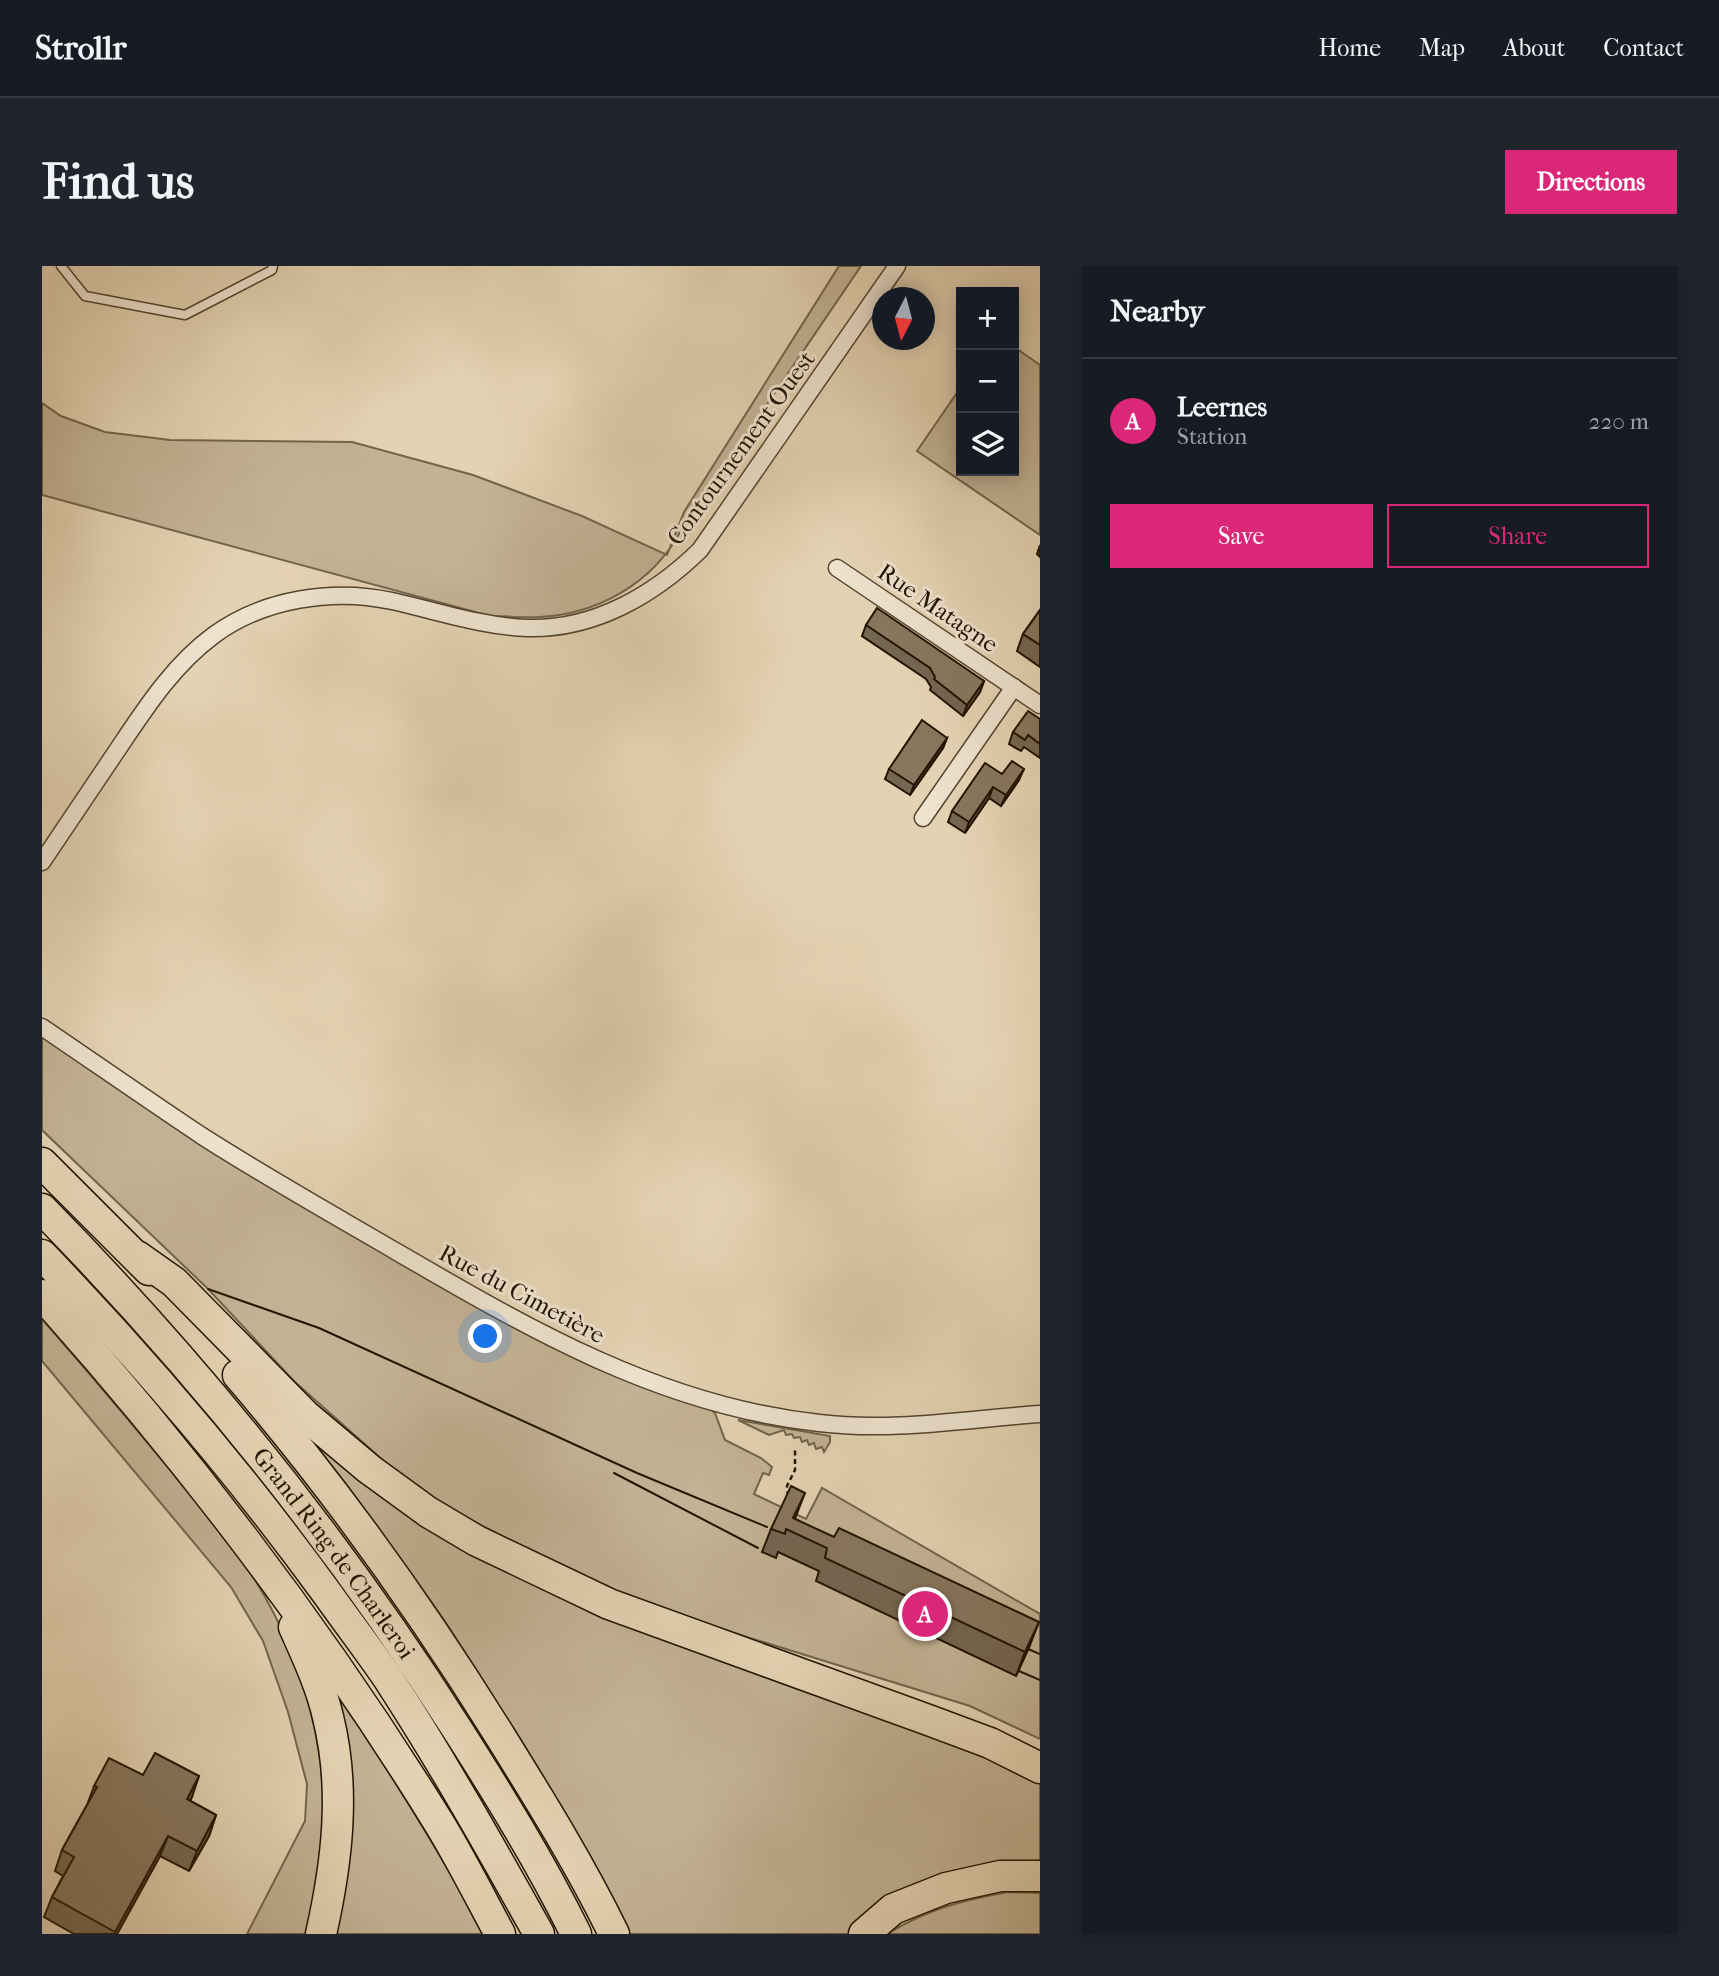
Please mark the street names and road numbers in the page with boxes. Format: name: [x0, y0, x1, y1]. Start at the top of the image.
street label: Contournement Ouest: [661, 345, 821, 550]
street label: Rue Matagne: [873, 558, 1003, 659]
street label: Rue du Cimetière: [434, 1239, 610, 1349]
street label: Grand Ring de Charleroi: [247, 1442, 421, 1664]

